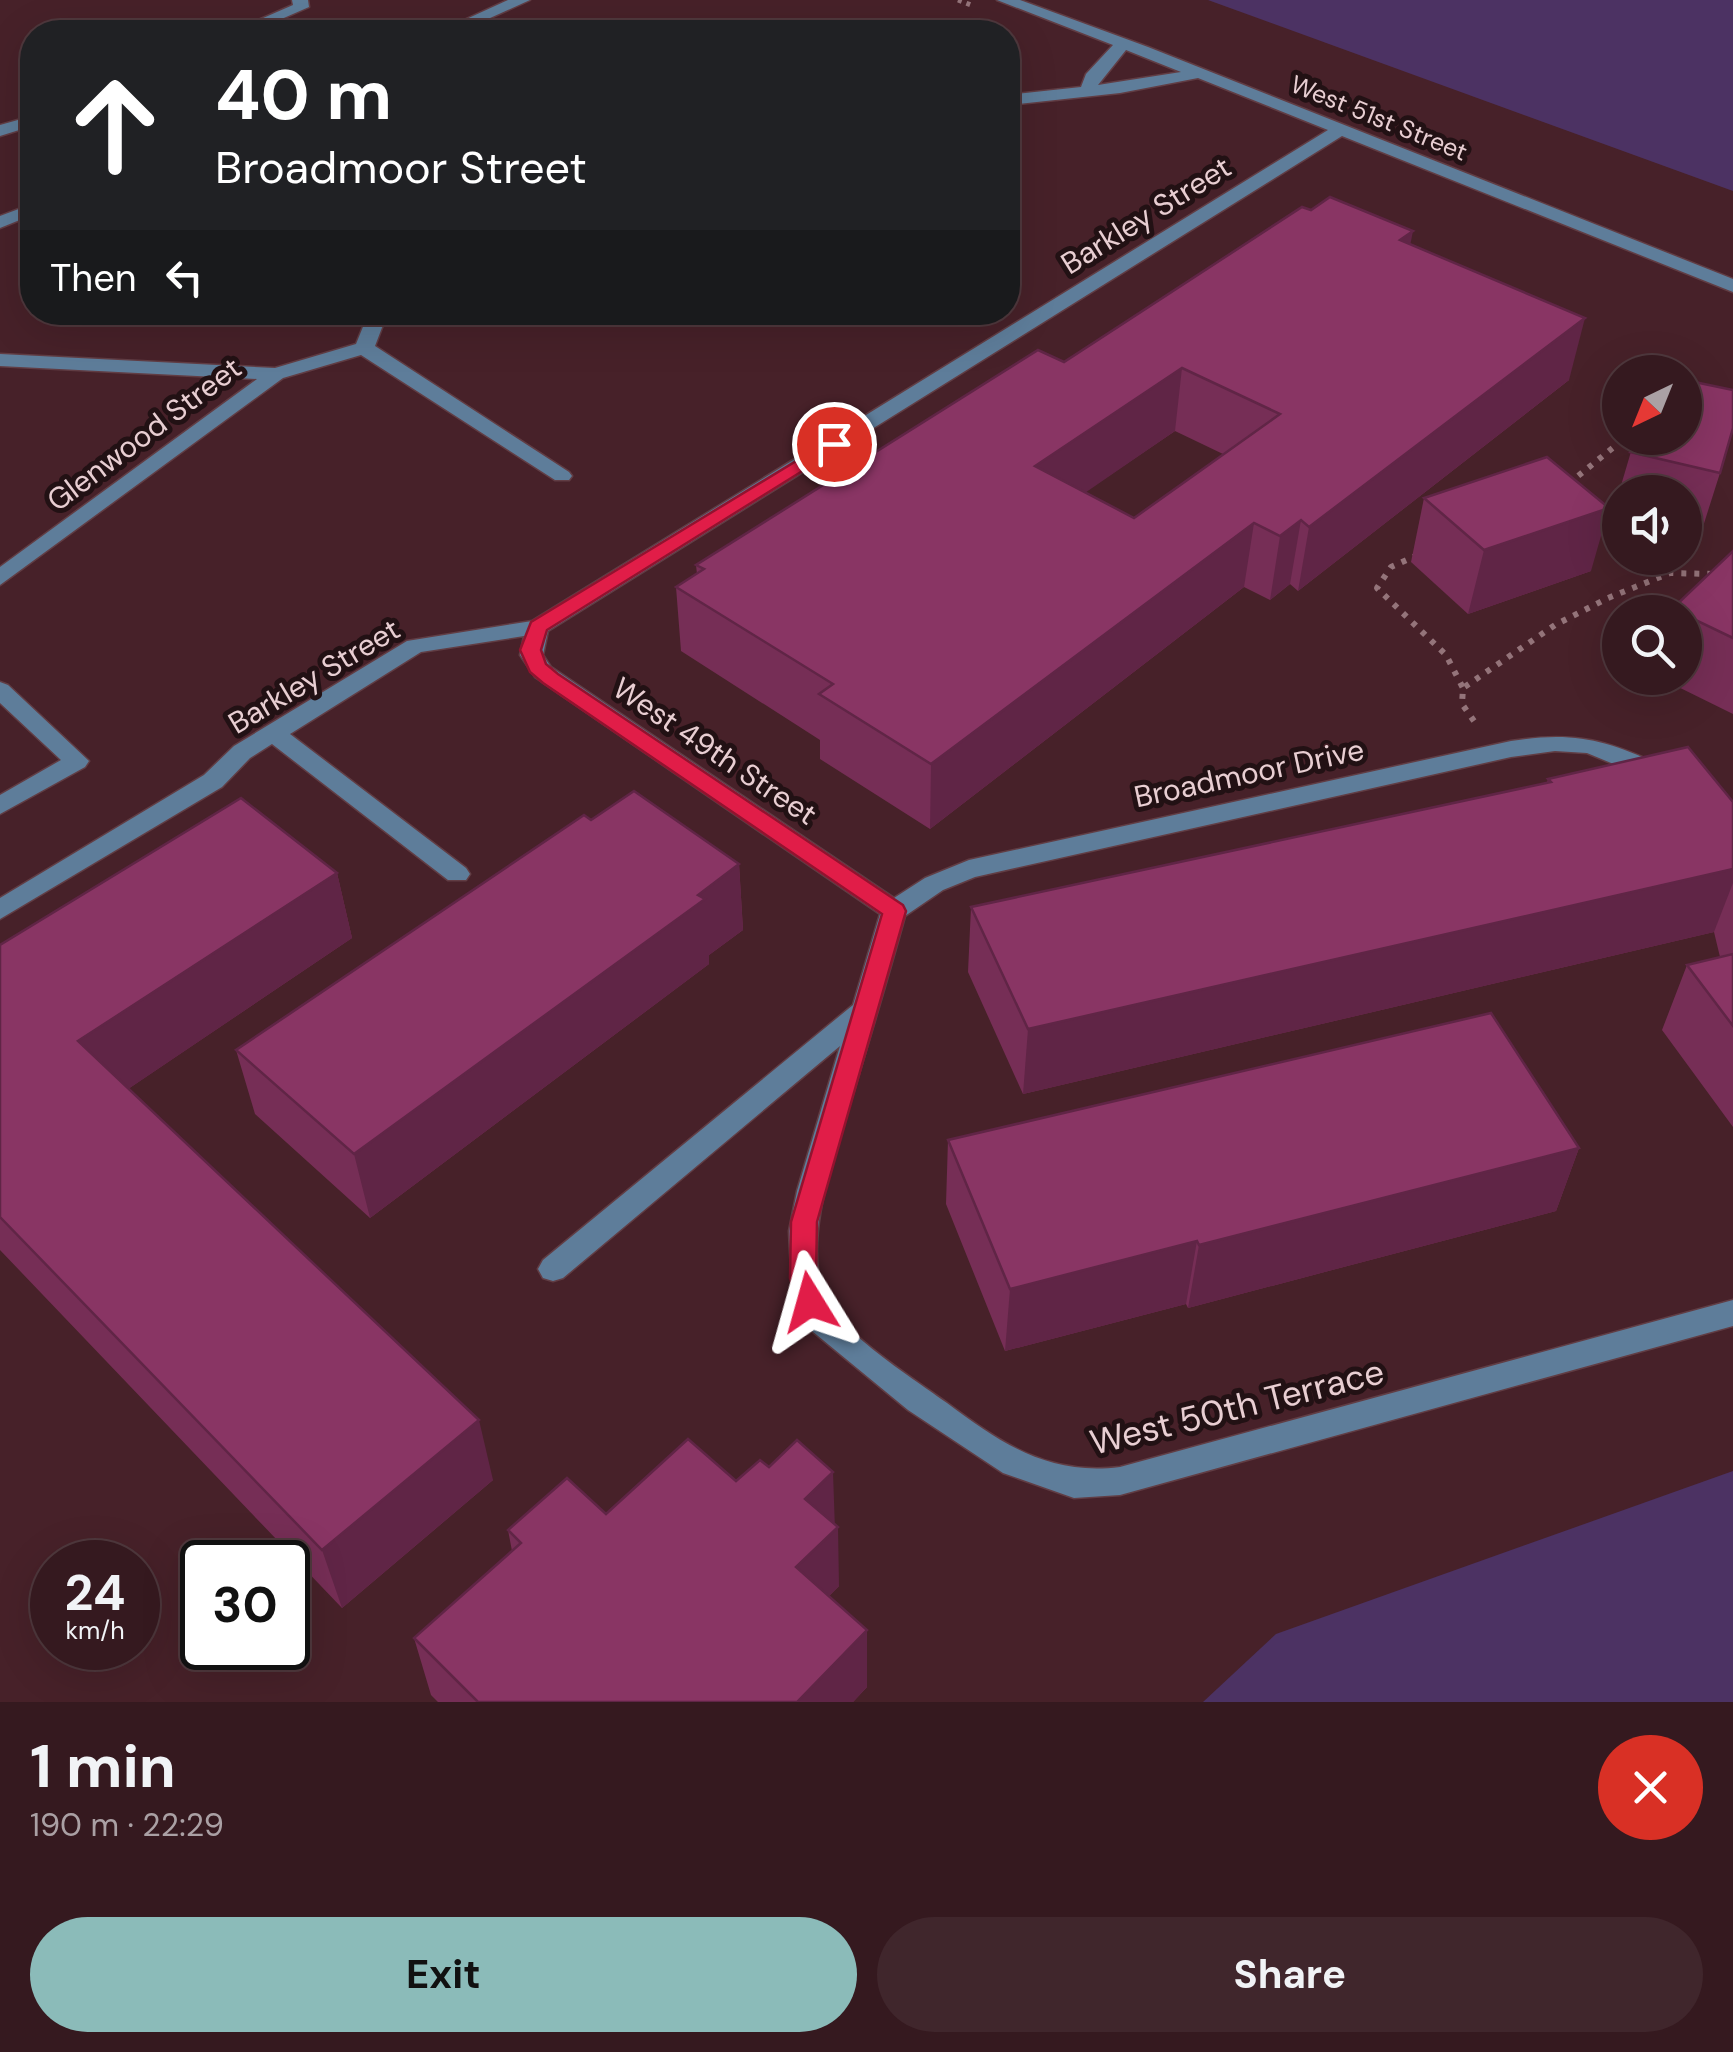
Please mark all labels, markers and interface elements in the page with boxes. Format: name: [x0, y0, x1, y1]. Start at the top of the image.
text: 40 m: [215, 50, 392, 141]
icon: ahead: [50, 60, 180, 190]
street label: West 51st Street: [1286, 68, 1472, 168]
text: Broadmoor Street: [215, 138, 587, 197]
street label: Barkley Street: [1054, 147, 1238, 283]
icon: left: [157, 250, 212, 305]
text: Then: [50, 253, 137, 303]
street label: Glenwood Street: [39, 348, 249, 520]
north arrow: [1602, 355, 1702, 455]
map controls: [1602, 355, 1702, 695]
pin: [792, 402, 877, 487]
icon: arrive: [807, 417, 862, 472]
button: sound: [1602, 475, 1702, 575]
button: search: [1602, 595, 1702, 695]
street label: Barkley Street: [221, 609, 407, 743]
street label: West 49th Street: [606, 668, 824, 834]
street label: Broadmoor Drive: [1131, 730, 1367, 816]
position arrow: [758, 1250, 862, 1354]
street label: West 50th Terrace: [1085, 1348, 1389, 1466]
speed limit sign: 30: [180, 1540, 310, 1670]
text: 24: [65, 1560, 126, 1626]
text: km/h: [65, 1614, 125, 1647]
text: 1 min: [30, 1727, 176, 1806]
button: close: [1598, 1735, 1703, 1840]
text: 190 m · 22:29: [30, 1804, 224, 1846]
button: Exit: [30, 1917, 857, 2032]
button: Share: [877, 1917, 1703, 2032]

